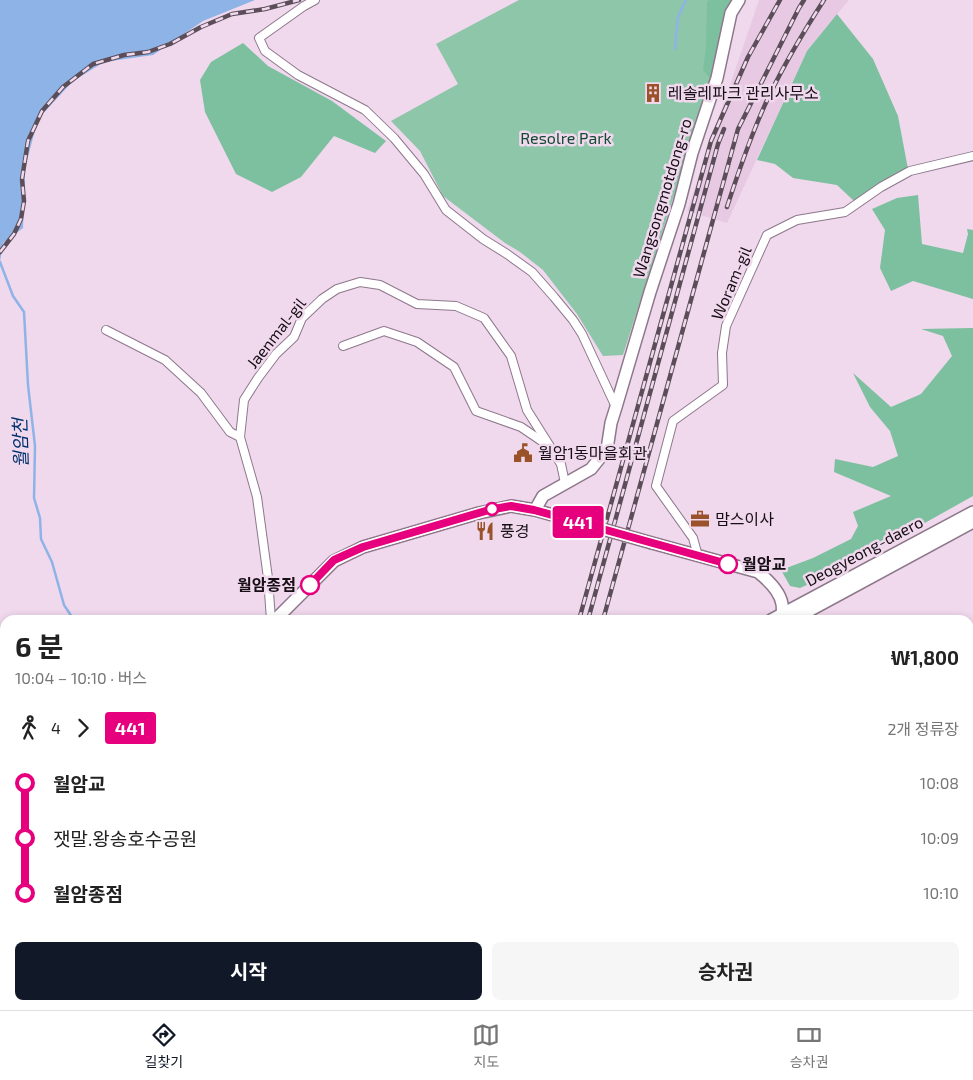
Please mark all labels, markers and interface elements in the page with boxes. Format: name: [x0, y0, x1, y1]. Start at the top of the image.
building icon: 레솔레파크 관리사무소: [642, 82, 664, 104]
place label: 레솔레파크 관리사무소: [668, 83, 819, 102]
street label: Wangsongmotdong-ro: [628, 116, 695, 280]
park label: Resolre Park: [520, 128, 612, 147]
street label: Woram-gil: [707, 243, 755, 322]
street label: Jaenmal-gil: [242, 293, 309, 372]
water label: 월암천: [8, 415, 32, 468]
public building icon: 월암1동마을회관: [512, 442, 534, 464]
place label: 월암1동마을회관: [538, 443, 648, 462]
unlabelled marker: [485, 502, 499, 516]
line badge: 441: [549, 506, 607, 538]
office icon: 맘스이사: [689, 508, 711, 530]
place label: 맘스이사: [715, 509, 774, 528]
text: 441: [563, 511, 593, 533]
street label: Deogyeong-daero: [802, 512, 926, 590]
restaurant icon: 풍경: [474, 520, 496, 542]
place label: 풍경: [500, 521, 529, 540]
marker: 월암교: [718, 554, 738, 574]
place label: 월암교: [742, 554, 786, 573]
place label: 월암종점: [237, 575, 296, 594]
marker: 월암종점: [300, 575, 320, 595]
text: 6 분: [15, 629, 63, 663]
text: ₩1,800: [891, 646, 959, 669]
text: 10:04 – 10:10 · 버스: [15, 668, 147, 687]
icon: walk: [15, 714, 43, 742]
icon: forward: [69, 714, 97, 742]
text: 441: [115, 717, 146, 739]
text: 4: [51, 718, 61, 737]
text: 2개 정류장: [888, 719, 959, 738]
text: 월암교: [53, 772, 105, 795]
text: 10:08: [920, 773, 959, 792]
text: 잿말.왕송호수공원: [53, 827, 197, 850]
text: 10:09: [920, 828, 959, 847]
text: 월암종점: [53, 882, 123, 905]
text: 10:10: [923, 883, 959, 902]
button: 시작: [15, 942, 482, 1000]
button: 승차권: [492, 942, 959, 1000]
tab: 길찾기: [145, 1021, 183, 1071]
tab: 지도: [472, 1021, 500, 1071]
tab: 승차권: [790, 1021, 828, 1071]

